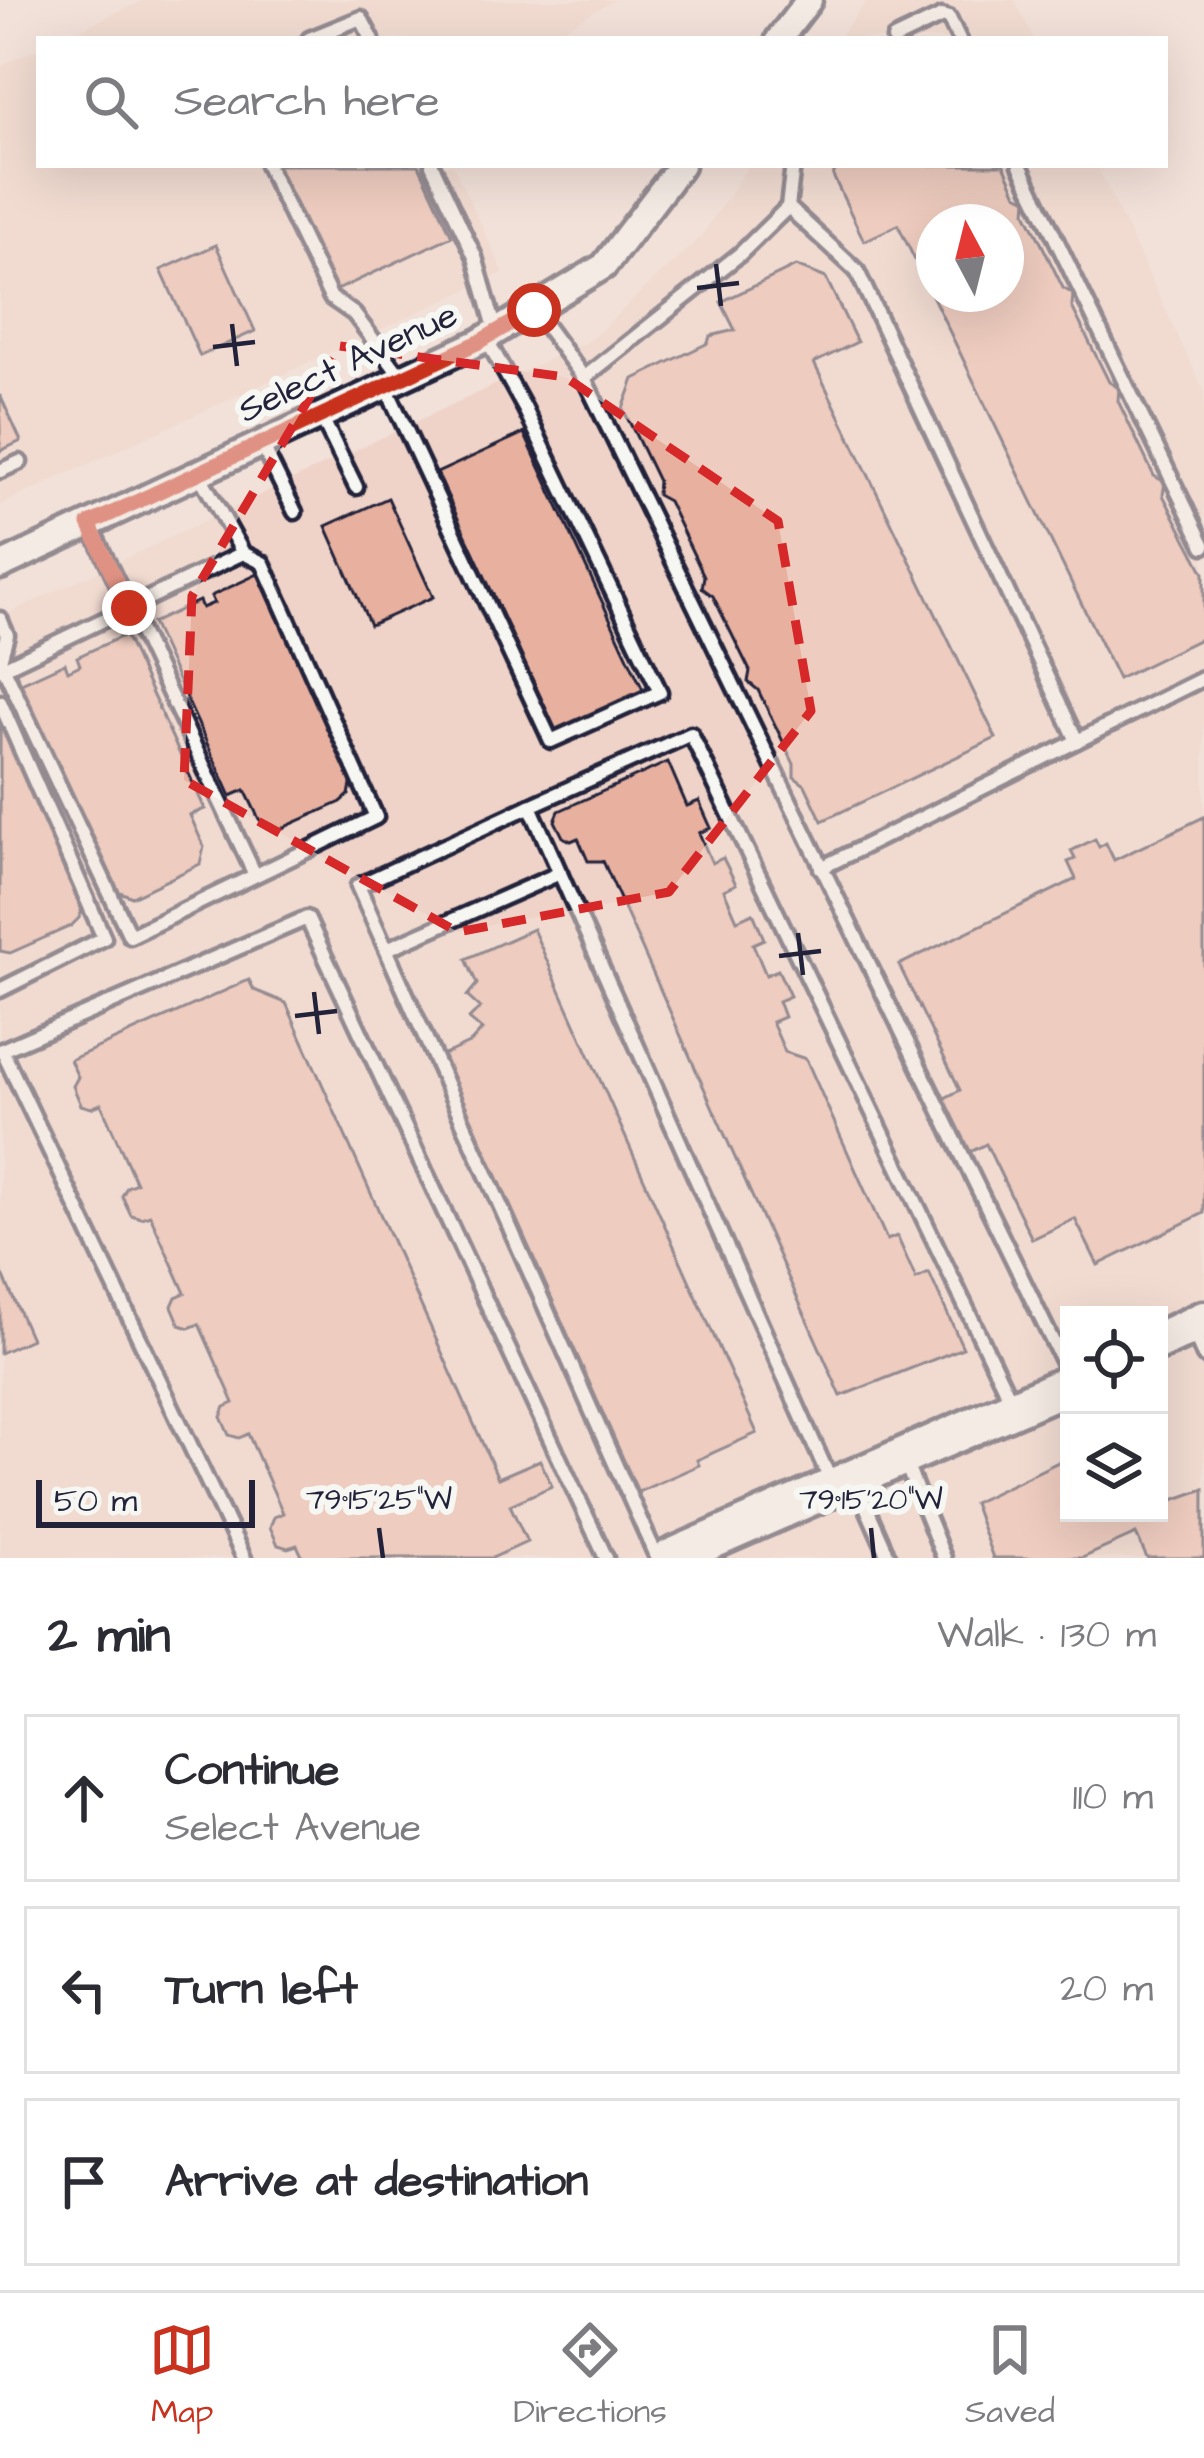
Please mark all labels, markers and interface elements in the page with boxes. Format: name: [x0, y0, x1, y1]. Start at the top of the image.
search box: [36, 36, 1168, 168]
icon: search: [78, 69, 144, 135]
text: Search here: [174, 71, 440, 133]
north arrow: [916, 204, 1024, 312]
route start: [507, 283, 561, 337]
street label: Select Avenue: [230, 290, 466, 436]
route end: [102, 581, 156, 635]
map controls: [1060, 1306, 1168, 1522]
button: locate: [1060, 1306, 1168, 1414]
button: layers: [1060, 1414, 1168, 1522]
scale bar: [36, 1474, 255, 1527]
text: 50 m: [54, 1478, 137, 1524]
text: 79°15'25"W: [306, 1479, 452, 1521]
text: 79°15'20"W: [799, 1479, 943, 1521]
text: 2 min: [48, 1601, 171, 1672]
text: Walk · 130 m: [937, 1609, 1156, 1663]
text: Continue: [165, 1740, 339, 1802]
icon: ahead: [51, 1765, 117, 1831]
text: 110 m: [1072, 1771, 1153, 1825]
text: Select Avenue: [165, 1802, 421, 1856]
icon: left: [51, 1957, 117, 2023]
text: Turn left: [165, 1959, 358, 2021]
text: 20 m: [1060, 1963, 1153, 2017]
icon: arrive: [51, 2149, 117, 2215]
text: Arrive at destination: [165, 2151, 588, 2213]
tab: Map: [149, 2317, 215, 2435]
tab: Directions: [513, 2317, 667, 2435]
tab: Saved: [965, 2317, 1055, 2435]

